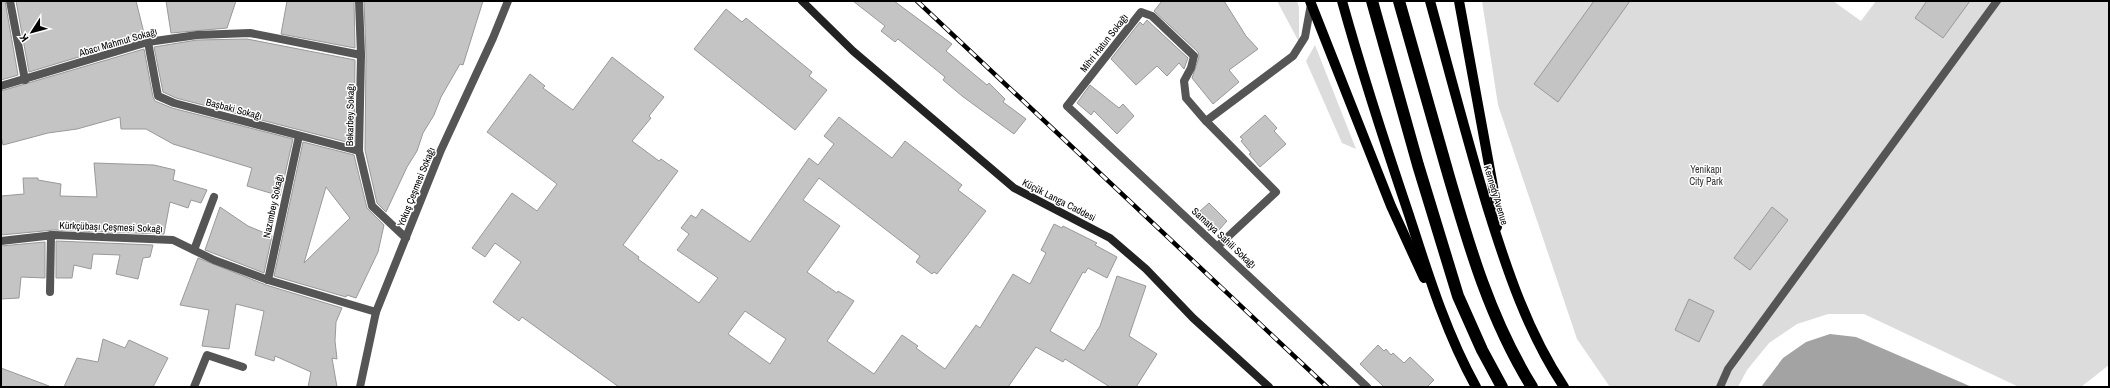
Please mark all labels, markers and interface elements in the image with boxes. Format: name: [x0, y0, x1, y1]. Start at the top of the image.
street label: Mihri Hatun Sokağı: [1077, 11, 1131, 75]
north arrow: [12, 12, 52, 52]
street label: Abacı Mahmut Sokağı: [76, 25, 159, 60]
text: K: [16, 31, 31, 45]
street label: Bekarbey Sokağı: [343, 84, 357, 146]
street label: Başbaki Sokağı: [205, 95, 263, 123]
street label: Yokuş Çeşmesi Sokağı: [394, 145, 438, 229]
park label: Yenikapı City Park: [1689, 163, 1724, 188]
street label: Kennedy Avenue: [1481, 164, 1511, 227]
street label: Nazımbey Sokağı: [260, 173, 286, 239]
street label: Küçük Langa Caddesi: [1020, 176, 1098, 224]
street label: Samatya Sahili Sokağı: [1189, 205, 1259, 271]
street label: Kürkçübaşı Çeşmesi Sokağı: [59, 219, 163, 235]

